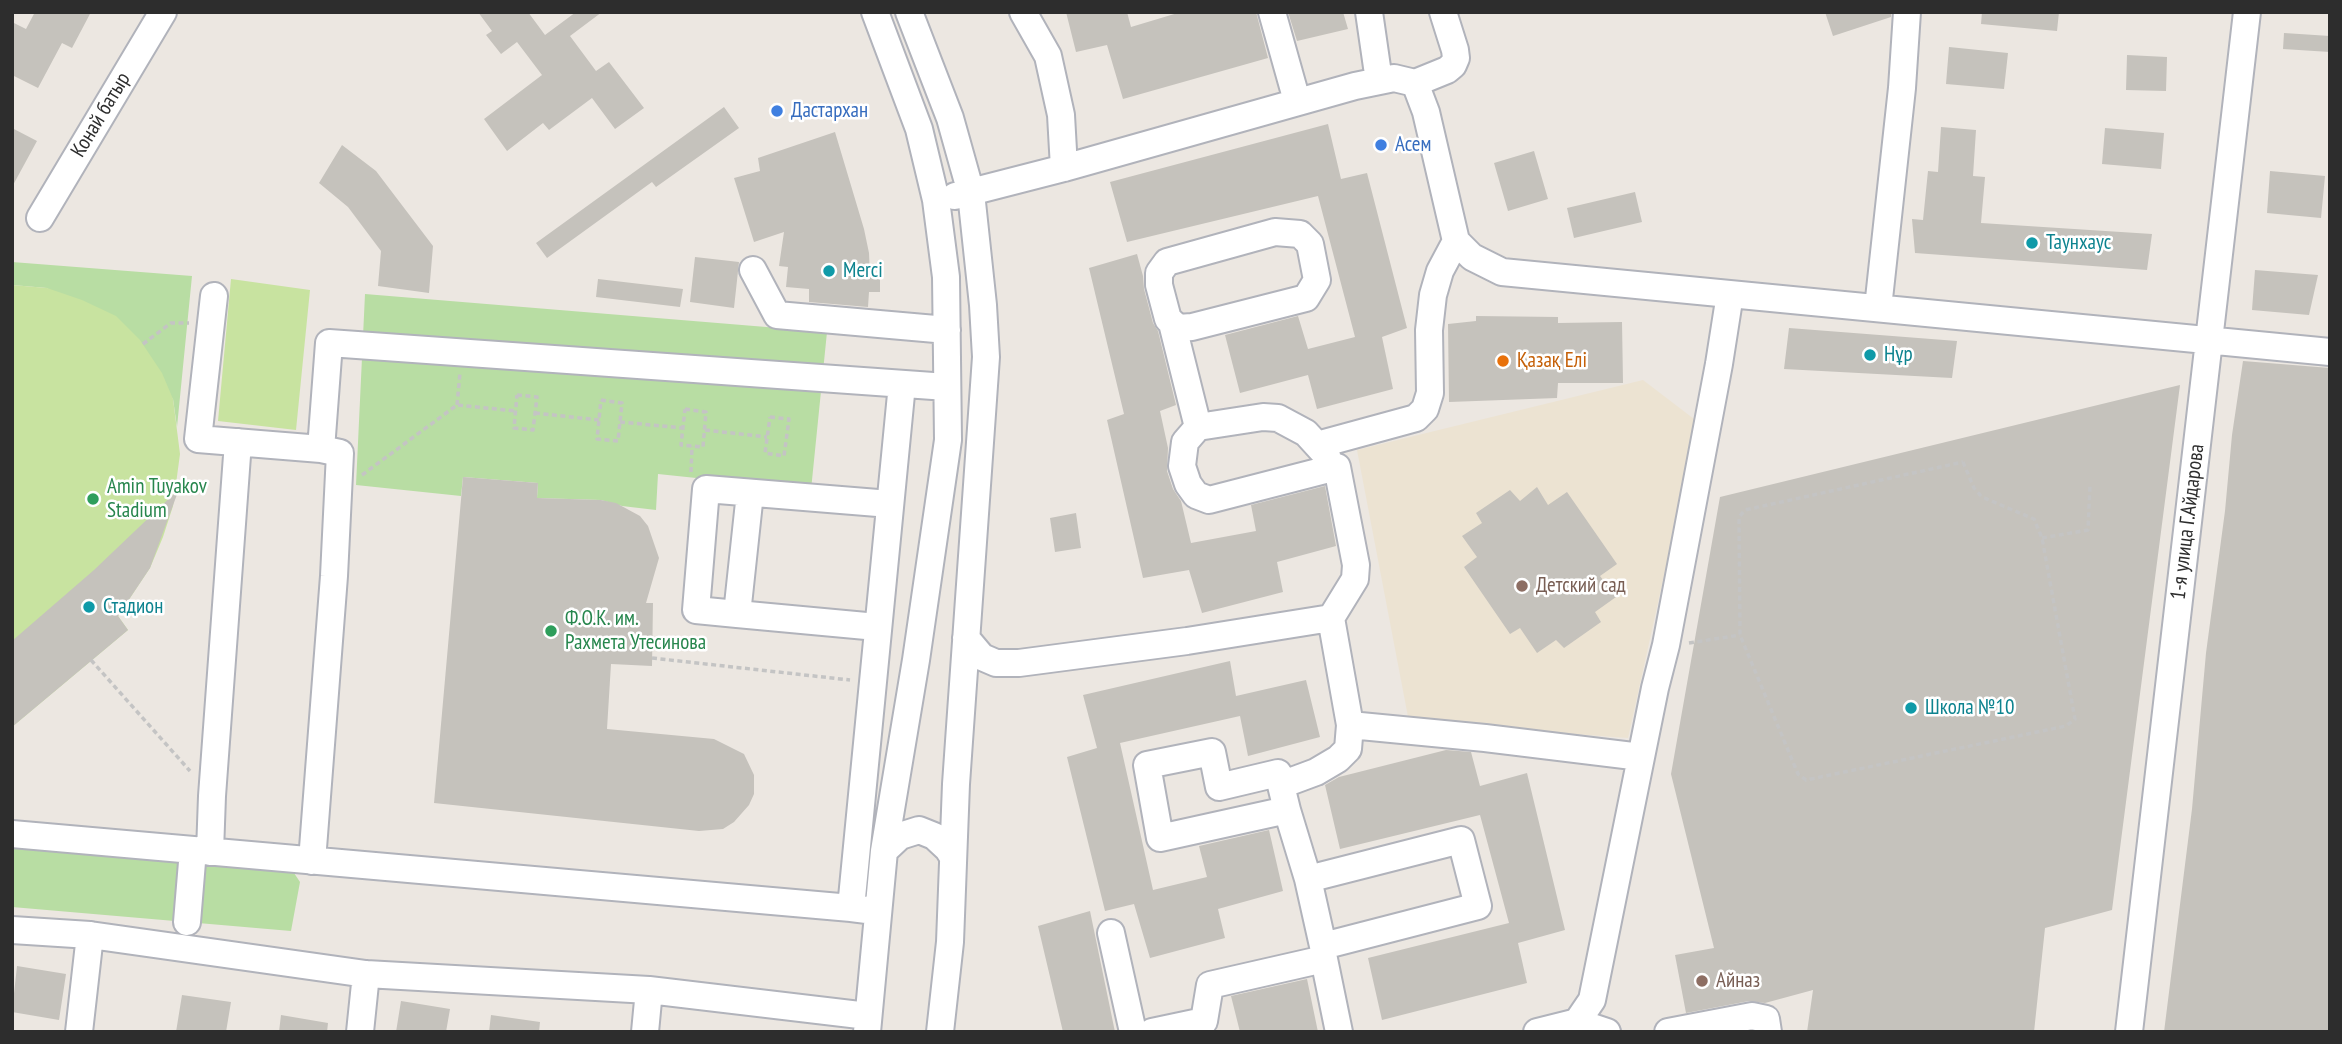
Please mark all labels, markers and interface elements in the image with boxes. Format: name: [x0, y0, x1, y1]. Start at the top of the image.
street label: Конай батыр: [66, 68, 136, 162]
place label: Дастархан: [791, 98, 868, 124]
marker: Дастархан: [769, 103, 785, 119]
place label: Асем: [1395, 132, 1431, 158]
marker: Асем: [1373, 137, 1389, 153]
place label: Таунхаус: [2046, 230, 2111, 256]
marker: Таунхаус: [2024, 235, 2040, 251]
place label: Merci: [843, 258, 883, 284]
marker: Merci: [821, 263, 837, 279]
place label: Нұр: [1884, 342, 1913, 368]
marker: Нұр: [1862, 347, 1878, 363]
place label: Қазақ Елі: [1517, 348, 1587, 374]
marker: Қазақ Елі: [1495, 353, 1511, 369]
street label: 1-я улица Г.Айдарова: [2166, 443, 2210, 601]
place label: Amin Tuyakov Stadium: [107, 474, 207, 524]
marker: Amin Tuyakov Stadium: [85, 491, 101, 507]
place label: Детский сад: [1536, 573, 1626, 599]
marker: Детский сад: [1514, 578, 1530, 594]
place label: Стадион: [103, 594, 163, 620]
marker: Стадион: [81, 599, 97, 615]
place label: Ф.О.К. им. Рахмета Утесинова: [565, 606, 706, 656]
marker: Ф.О.К. им. Рахмета Утесинова: [543, 623, 559, 639]
place label: Школа №10: [1925, 695, 2014, 721]
marker: Школа №10: [1903, 700, 1919, 716]
place label: Айназ: [1716, 968, 1760, 994]
marker: Айназ: [1694, 973, 1710, 989]

